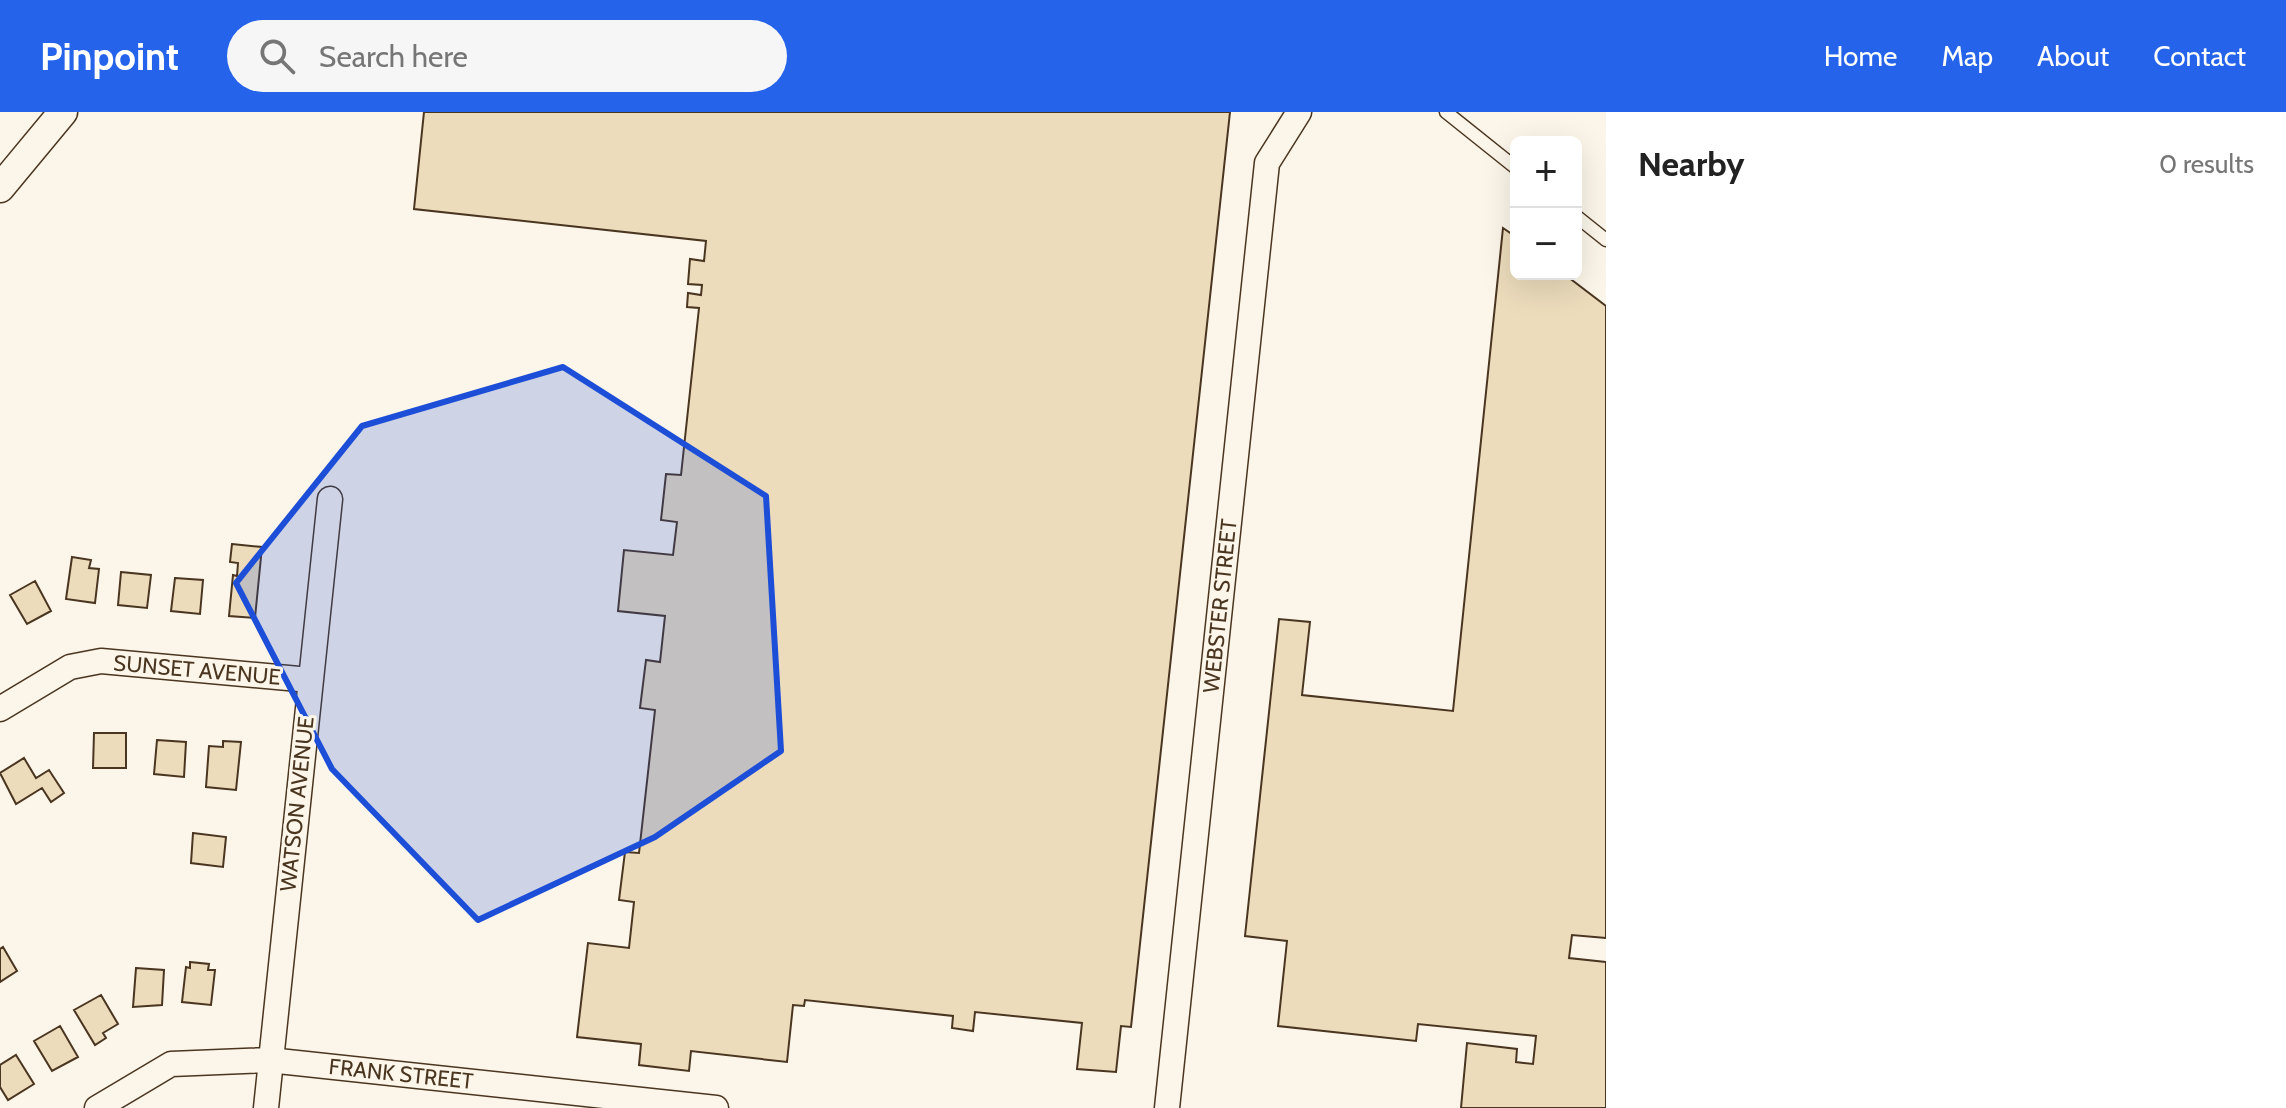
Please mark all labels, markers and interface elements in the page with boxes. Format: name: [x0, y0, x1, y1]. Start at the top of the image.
search box: [227, 20, 787, 92]
text: Pinpoint: [40, 33, 179, 80]
icon: search: [255, 34, 299, 78]
text: Search here: [319, 38, 468, 75]
text: Home: [1824, 39, 1897, 73]
text: Map: [1941, 39, 1993, 73]
text: About: [2037, 39, 2109, 73]
text: Contact: [2153, 39, 2246, 73]
map controls: [1510, 136, 1582, 280]
button: +: [1510, 136, 1582, 208]
text: Nearby: [1638, 143, 1745, 185]
text: 0 results: [2159, 148, 2254, 180]
button: −: [1510, 208, 1582, 280]
street label: WEBSTER STREET: [1197, 517, 1243, 694]
street label: SUNSET AVENUE: [112, 649, 282, 691]
street label: WATSON AVENUE: [274, 715, 320, 893]
street label: FRANK STREET: [327, 1053, 475, 1095]

